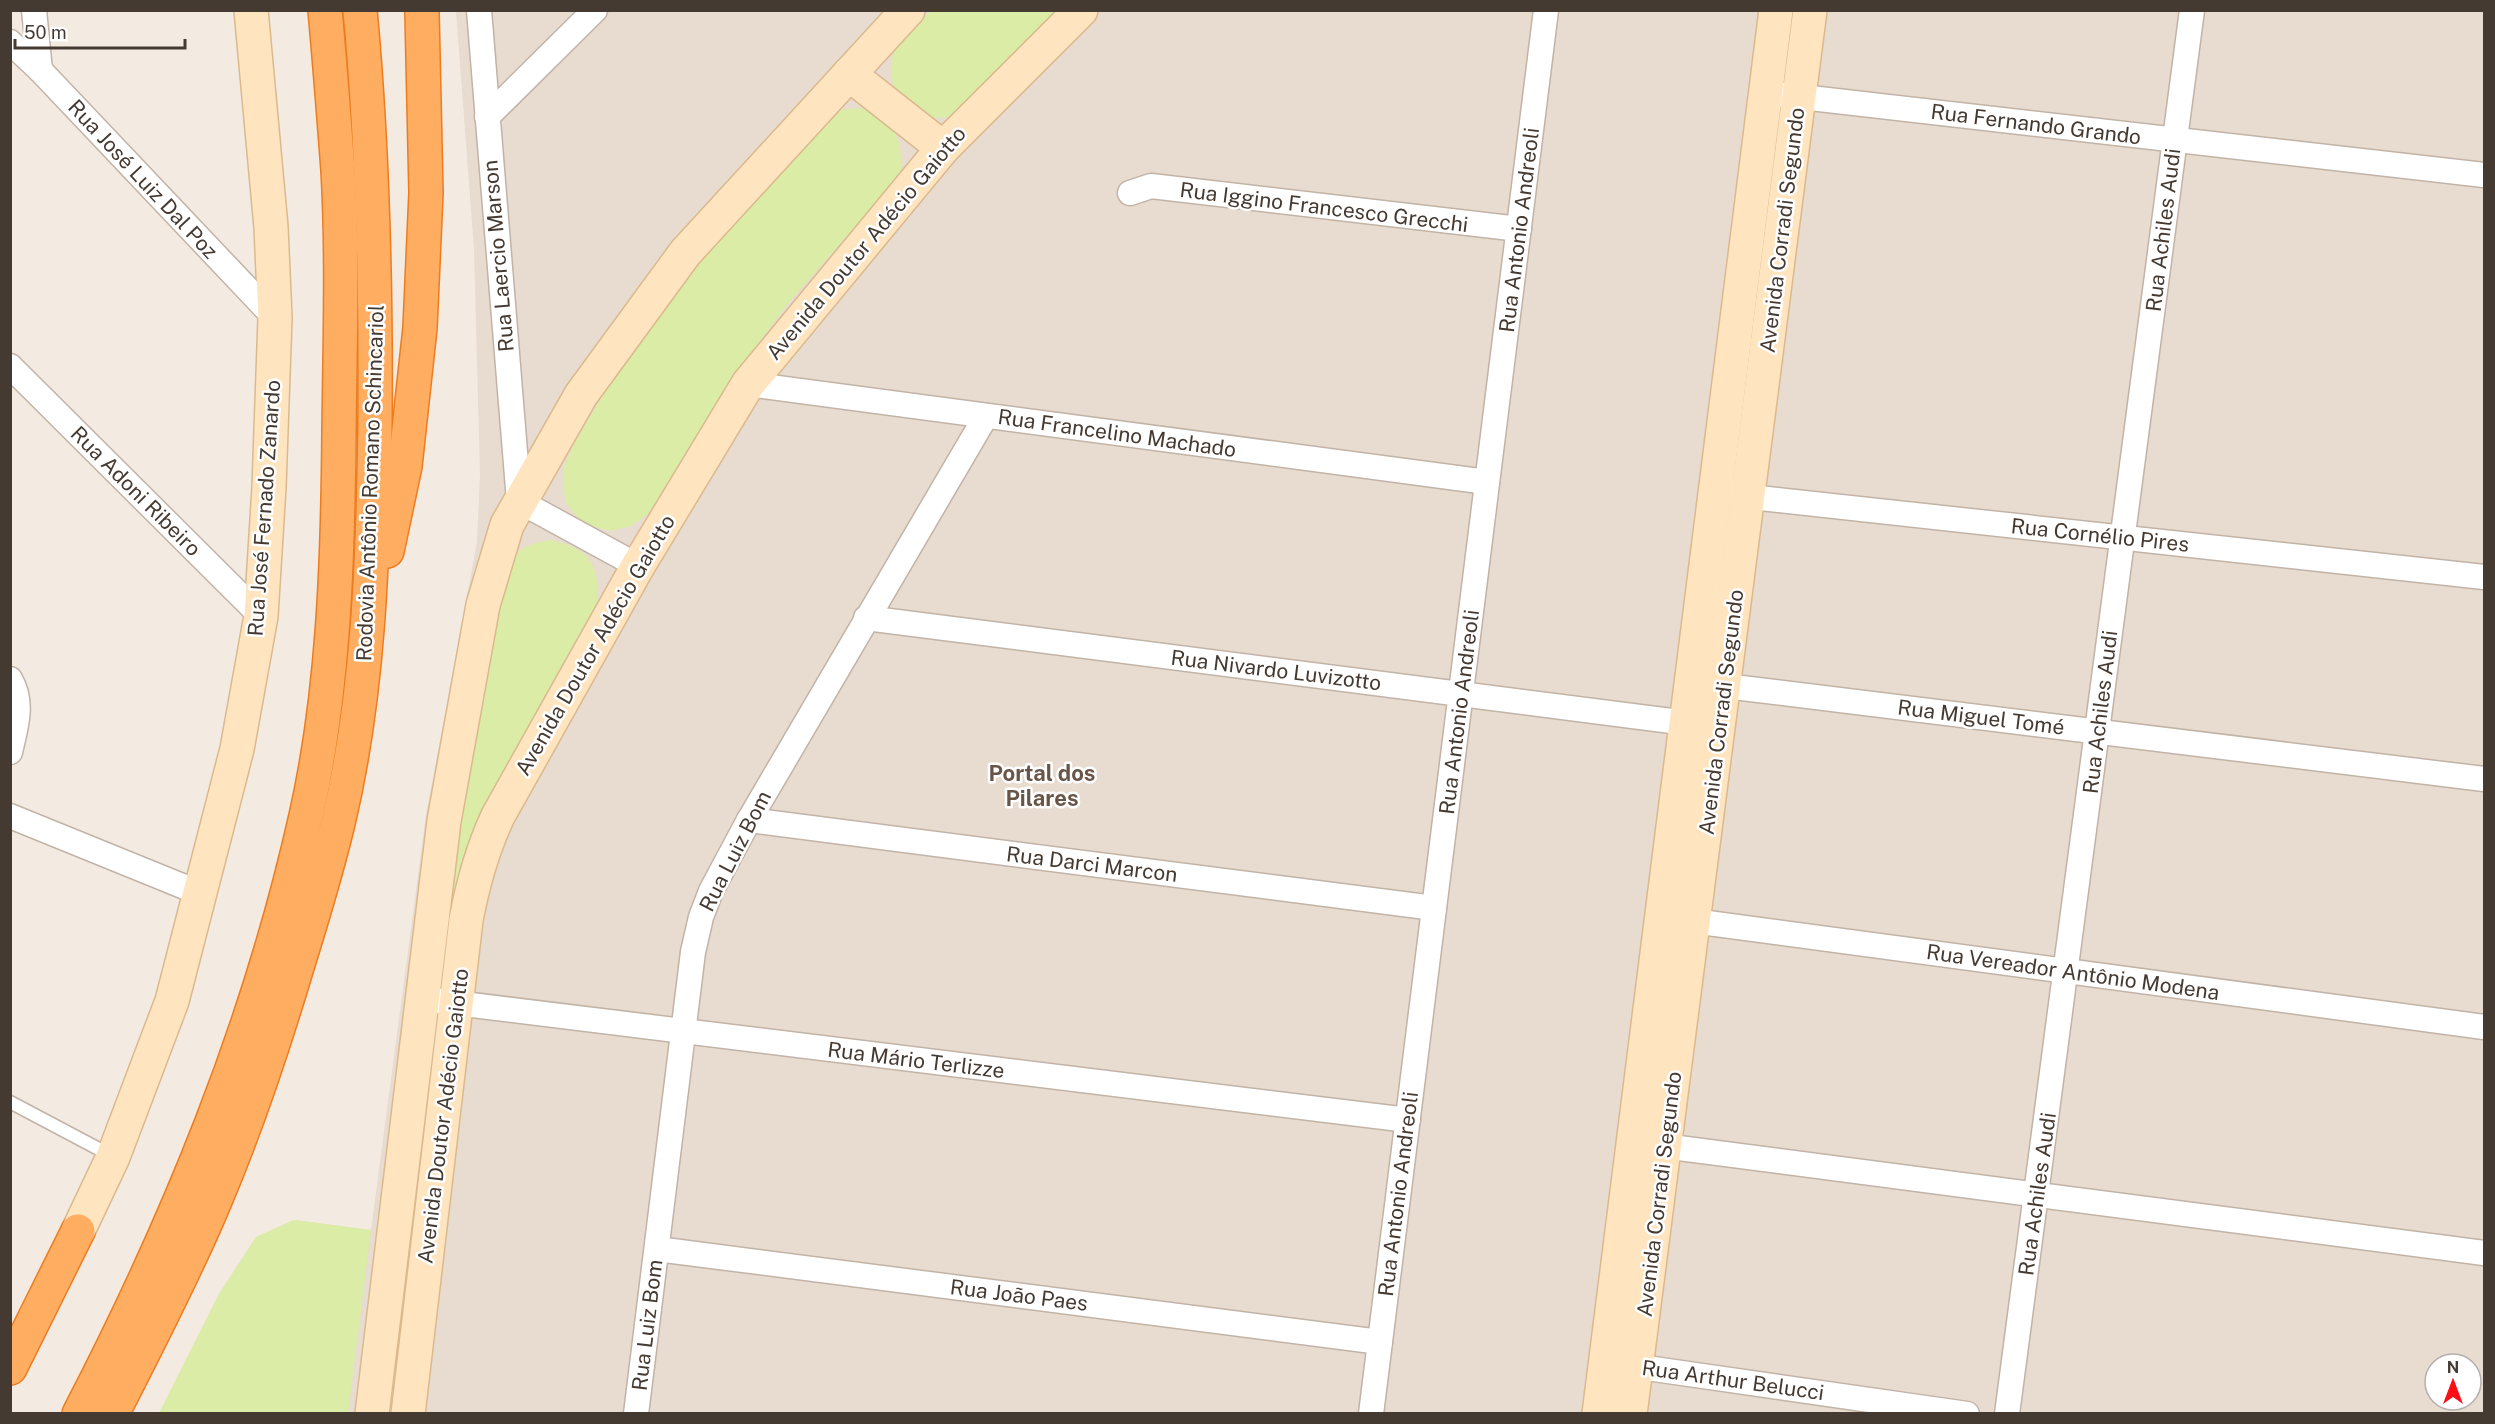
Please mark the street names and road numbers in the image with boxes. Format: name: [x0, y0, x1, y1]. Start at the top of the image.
street label: Rua José Luiz Dal Poz: [63, 94, 223, 264]
street label: Rua Fernando Grando: [1929, 99, 2143, 149]
street label: Avenida Corradi Segundo: [1755, 106, 1809, 354]
street label: Avenida Doutor Adécio Gaiotto: [761, 121, 971, 365]
street label: Rua Antonio Andreoli: [1494, 126, 1544, 334]
street label: Rua Achiles Audi: [2141, 147, 2185, 313]
street label: Rua Laercio Marson: [477, 159, 519, 353]
street label: Rua Iggino Francesco Grecchi: [1178, 177, 1470, 237]
street label: Rodovia Antônio Romano Schincariol: [351, 304, 389, 662]
street label: Rua José Fernado Zanardo: [243, 379, 285, 637]
street label: Rua Francelino Machado: [996, 404, 1238, 462]
street label: Rua Adoni Ribeiro: [66, 421, 206, 561]
street label: Avenida Doutor Adécio Gaiotto: [510, 510, 680, 780]
street label: Rua Cornélio Pires: [2010, 513, 2190, 557]
street label: Avenida Corradi Segundo: [1694, 588, 1748, 836]
street label: Rua Antonio Andreoli: [1434, 608, 1484, 816]
street label: Rua Achiles Audi: [2078, 629, 2122, 795]
street label: Rua Nivardo Luvizotto: [1169, 645, 1383, 695]
street label: Rua Miguel Tomé: [1896, 694, 2066, 740]
street label: Rua Luiz Bom: [694, 787, 776, 915]
street label: Rua Darci Marcon: [1005, 841, 1179, 887]
street label: Rua Vereador Antônio Modena: [1925, 939, 2221, 1005]
street label: Avenida Doutor Adécio Gaiotto: [412, 967, 474, 1265]
street label: Rua Mário Terlizze: [826, 1037, 1006, 1083]
street label: Avenida Corradi Segundo: [1632, 1070, 1686, 1318]
street label: Rua Antonio Andreoli: [1373, 1090, 1423, 1298]
street label: Rua Achiles Audi: [2013, 1111, 2061, 1277]
street label: Rua Luiz Bom: [627, 1258, 667, 1392]
street label: Rua João Paes: [949, 1274, 1089, 1316]
street label: Rua Arthur Belucci: [1640, 1355, 1826, 1405]

